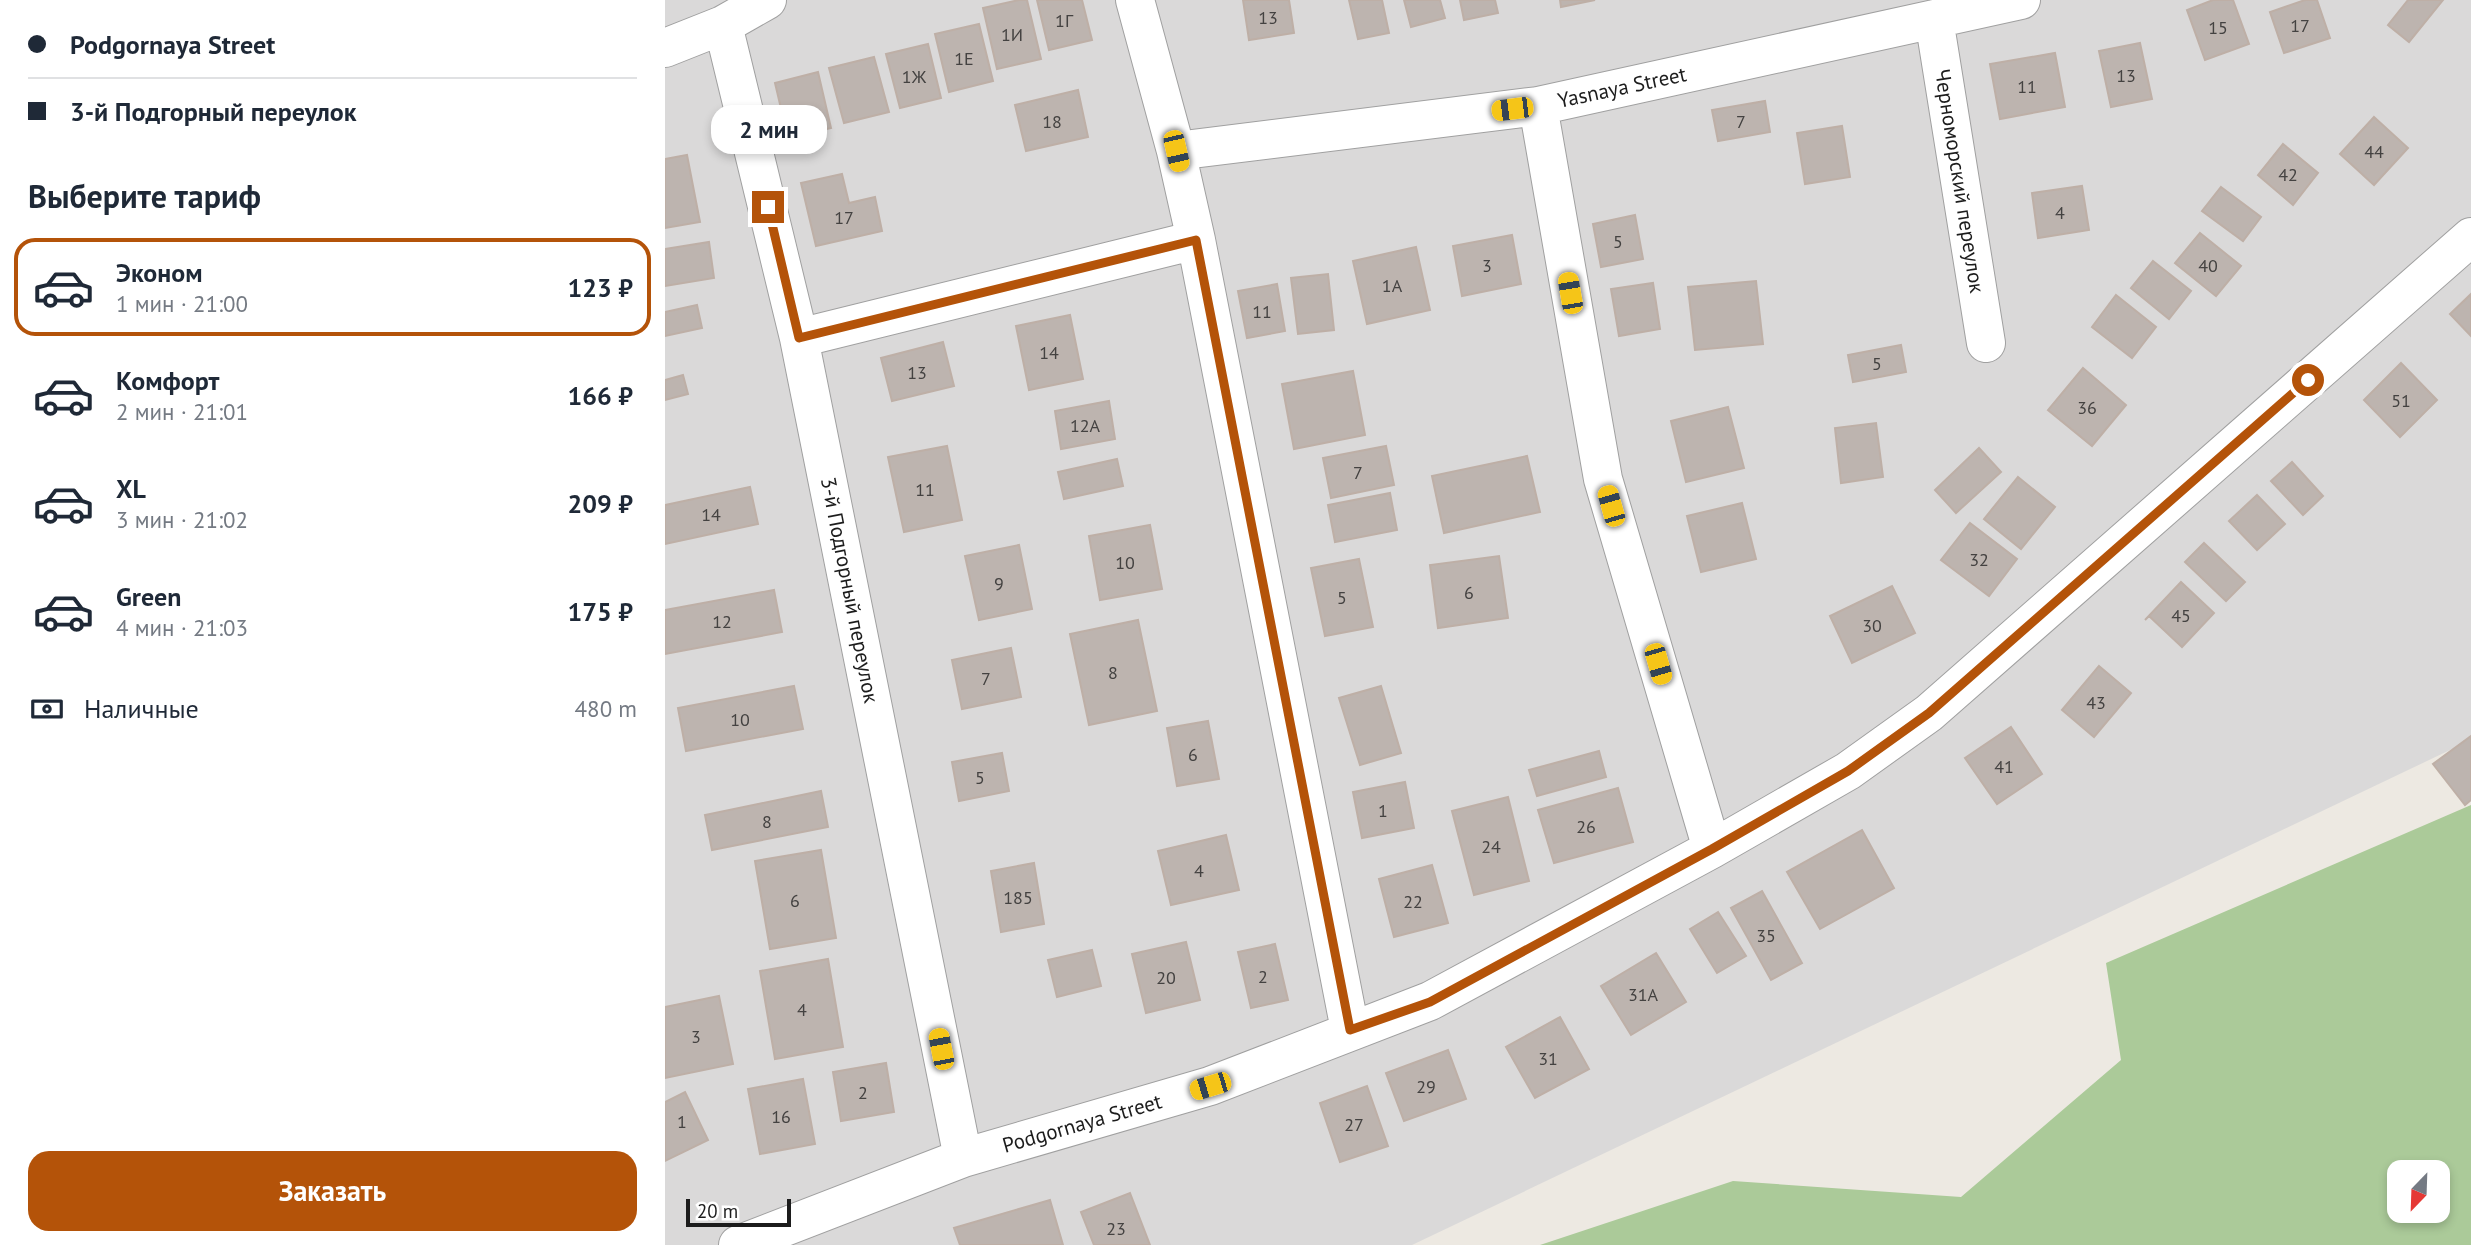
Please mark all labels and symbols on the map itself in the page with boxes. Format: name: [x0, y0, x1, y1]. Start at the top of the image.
house number: 13: [1258, 6, 1278, 29]
house number: 1Г: [1055, 9, 1074, 32]
house number: 17: [2290, 14, 2310, 37]
house number: 15: [2208, 16, 2228, 39]
house number: 1И: [1001, 23, 1023, 46]
house number: 1Е: [954, 47, 974, 70]
street label: Yasnaya Street: [1555, 60, 1689, 114]
house number: 13: [2116, 64, 2136, 87]
house number: 1Ж: [902, 65, 927, 88]
street label: Черноморский переулок: [1929, 67, 1991, 295]
house number: 11: [2017, 75, 2037, 98]
car: [1490, 96, 1535, 122]
callout: 2 мин: [710, 106, 826, 154]
house number: 18: [1042, 110, 1062, 133]
house number: 7: [1736, 110, 1746, 133]
car: [1162, 128, 1191, 174]
house number: 44: [2364, 140, 2384, 163]
house number: 42: [2278, 163, 2298, 186]
route end: [752, 191, 784, 223]
house number: 4: [2055, 201, 2065, 224]
house number: 17: [834, 206, 854, 229]
house number: 5: [1613, 230, 1623, 253]
house number: 3: [1482, 254, 1492, 277]
house number: 40: [2198, 254, 2218, 277]
car: [1557, 270, 1584, 316]
house number: 1А: [1382, 274, 1403, 297]
house number: 11: [1252, 300, 1272, 323]
house number: 14: [1039, 341, 1059, 364]
house number: 5: [1872, 352, 1882, 375]
house number: 13: [907, 361, 927, 384]
route start: [2292, 364, 2324, 396]
house number: 51: [2391, 389, 2411, 412]
house number: 36: [2077, 396, 2097, 419]
house number: 12А: [1070, 414, 1101, 437]
house number: 7: [1353, 461, 1363, 484]
street label: 3-й Подгорный переулок: [815, 475, 885, 705]
house number: 11: [915, 478, 935, 501]
car: [1596, 483, 1627, 529]
house number: 14: [701, 503, 721, 526]
house number: 32: [1969, 548, 1989, 571]
house number: 10: [1115, 551, 1135, 574]
house number: 9: [994, 572, 1004, 595]
house number: 6: [1464, 581, 1474, 604]
house number: 5: [1337, 586, 1347, 609]
house number: 45: [2171, 604, 2191, 627]
house number: 12: [712, 610, 732, 633]
house number: 30: [1862, 614, 1882, 637]
car: [1643, 641, 1674, 687]
house number: 8: [1108, 661, 1118, 684]
house number: 7: [981, 667, 991, 690]
house number: 43: [2086, 691, 2106, 714]
house number: 10: [730, 708, 750, 731]
house number: 6: [1188, 743, 1198, 766]
house number: 41: [1994, 755, 2014, 778]
house number: 5: [975, 766, 985, 789]
house number: 1: [1378, 799, 1388, 822]
house number: 8: [762, 810, 772, 833]
house number: 26: [1576, 815, 1596, 838]
house number: 24: [1481, 835, 1501, 858]
house number: 4: [1194, 859, 1204, 882]
house number: 185: [1003, 886, 1033, 909]
house number: 6: [790, 889, 800, 912]
house number: 22: [1403, 890, 1423, 913]
house number: 35: [1756, 924, 1776, 947]
house number: 2: [1258, 965, 1268, 988]
house number: 20: [1156, 966, 1176, 989]
house number: 31А: [1628, 983, 1659, 1006]
house number: 4: [797, 998, 807, 1021]
house number: 3: [691, 1025, 701, 1048]
car: [927, 1026, 956, 1072]
house number: 31: [1538, 1047, 1558, 1070]
car: [1187, 1070, 1234, 1102]
house number: 29: [1416, 1075, 1436, 1098]
house number: 2: [858, 1081, 868, 1104]
street label: Podgornaya Street: [999, 1087, 1165, 1159]
house number: 16: [771, 1105, 791, 1128]
house number: 1: [677, 1110, 687, 1133]
house number: 27: [1344, 1113, 1364, 1136]
north arrow: [2387, 1160, 2450, 1223]
scale bar: [686, 1196, 791, 1228]
house number: 23: [1106, 1217, 1126, 1240]

